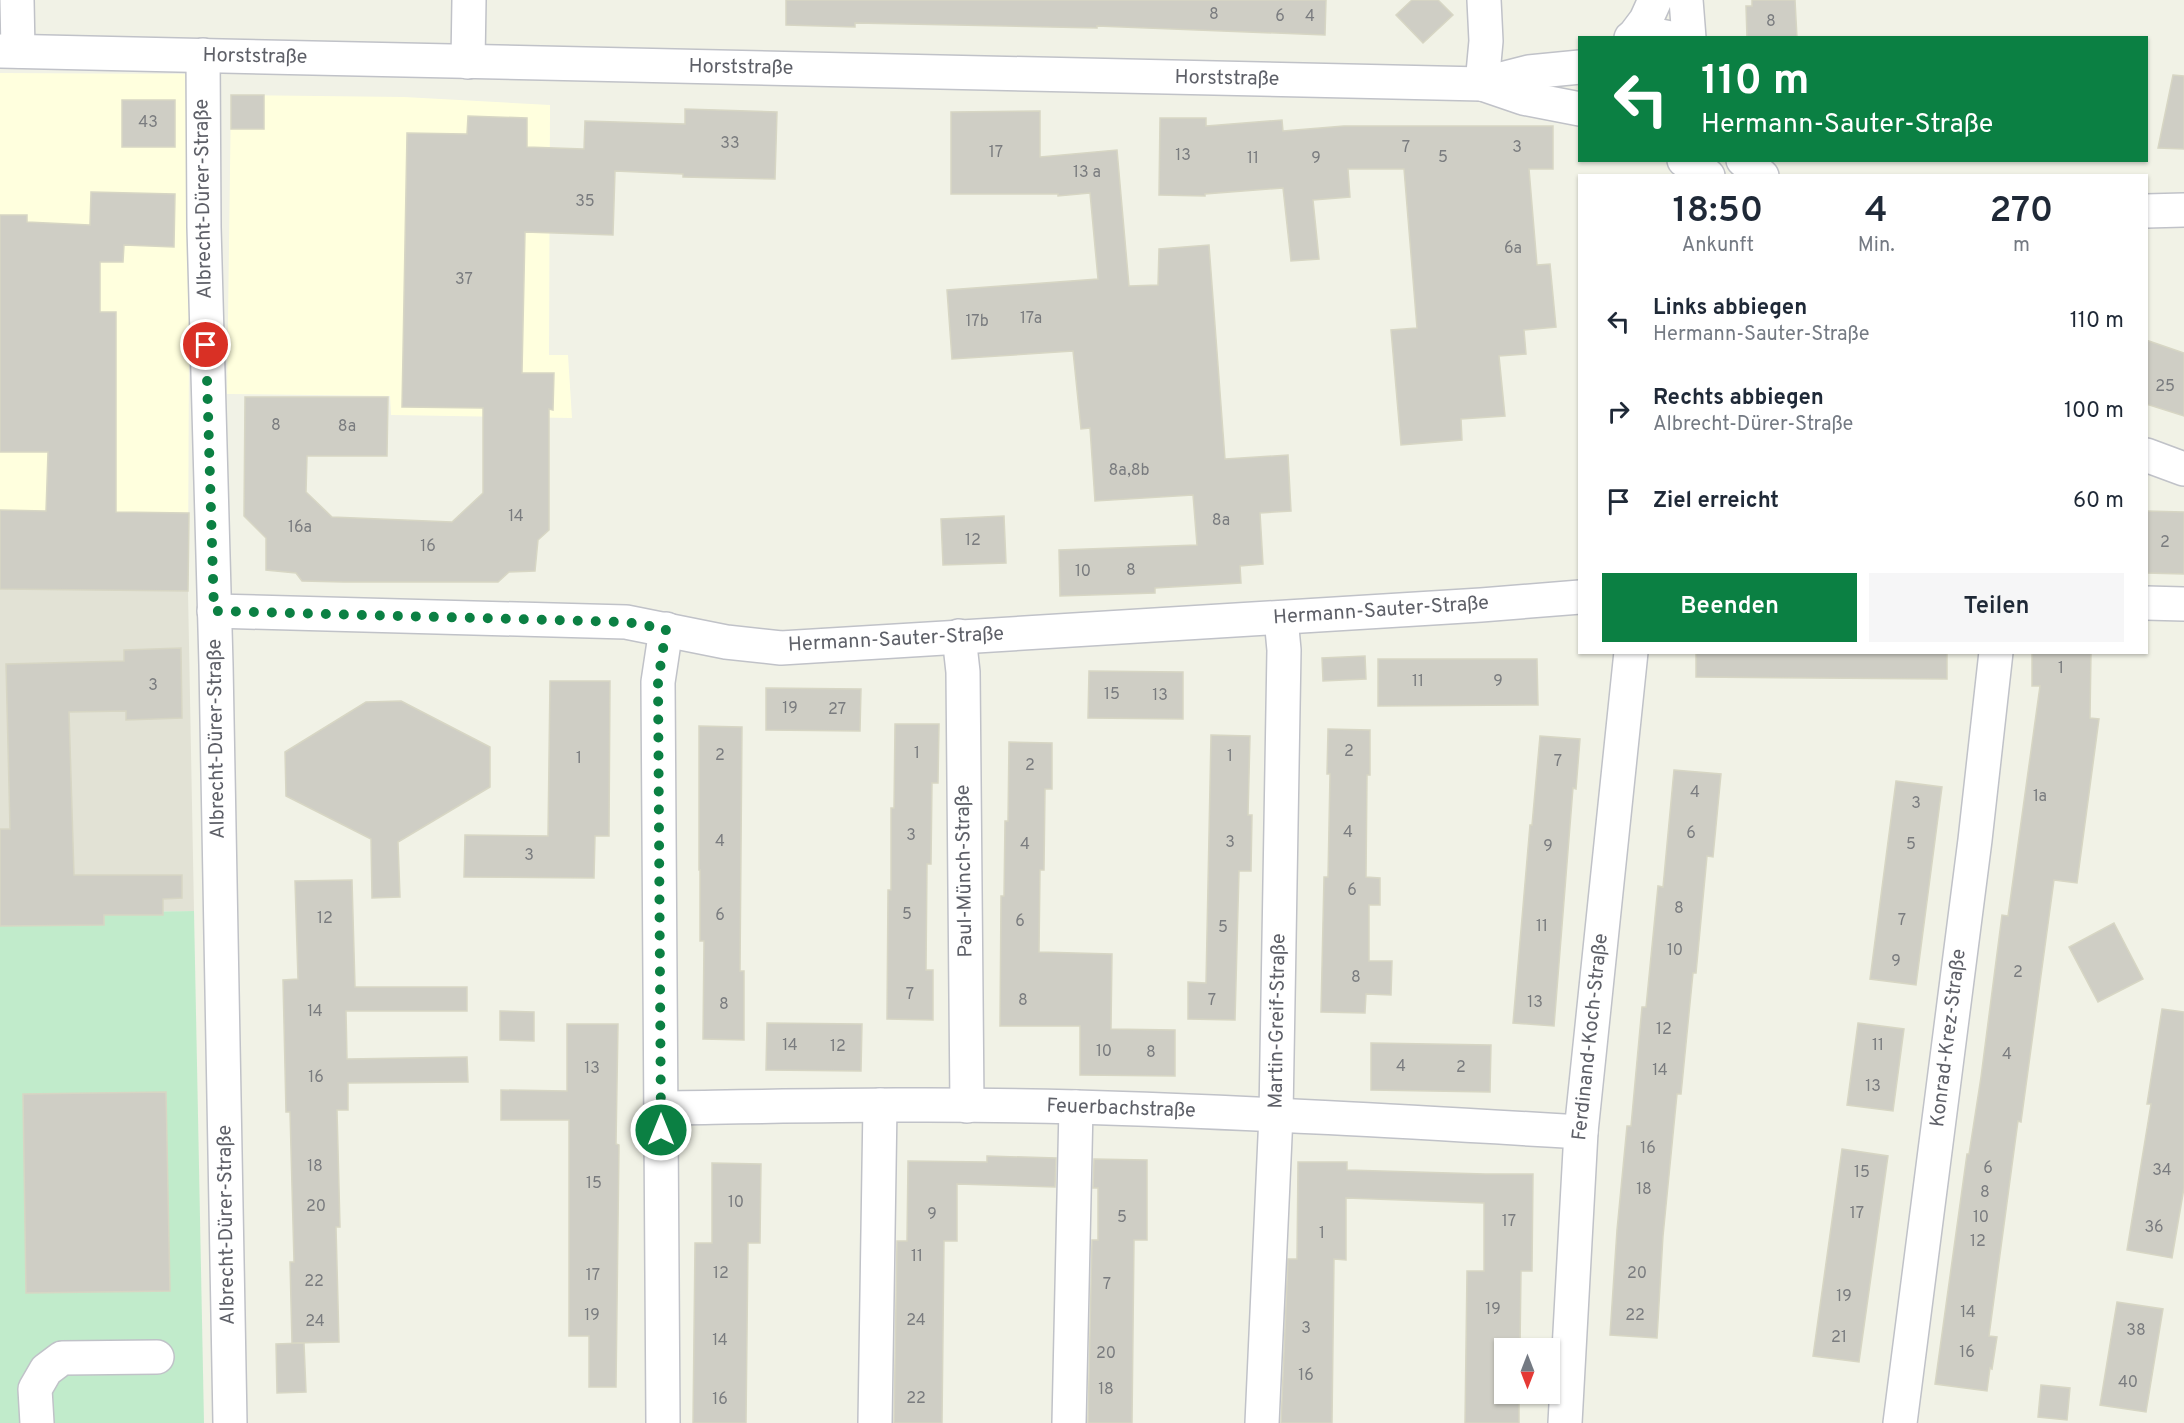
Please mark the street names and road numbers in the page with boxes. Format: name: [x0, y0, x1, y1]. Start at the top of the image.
street label: Horststraße: [202, 43, 308, 71]
street label: Horststraße: [688, 54, 794, 82]
street label: Horststraße: [1174, 65, 1280, 93]
street label: Albrecht-Dürer-Straße: [189, 99, 219, 299]
street label: Hermann-Sauter-Straße: [1272, 590, 1490, 632]
street label: Hermann-Sauter-Straße: [787, 621, 1005, 659]
street label: Albrecht-Dürer-Straße: [202, 639, 232, 839]
street label: Paul-Münch-Straße: [950, 784, 980, 958]
street label: Ferdinand-Koch-Straße: [1567, 932, 1615, 1142]
street label: Martin-Greif-Straße: [1263, 933, 1293, 1109]
street label: Konrad-Krez-Straße: [1925, 947, 1973, 1129]
street label: Feuerbachstraße: [1046, 1093, 1196, 1125]
street label: Albrecht-Dürer-Straße: [212, 1125, 242, 1325]

